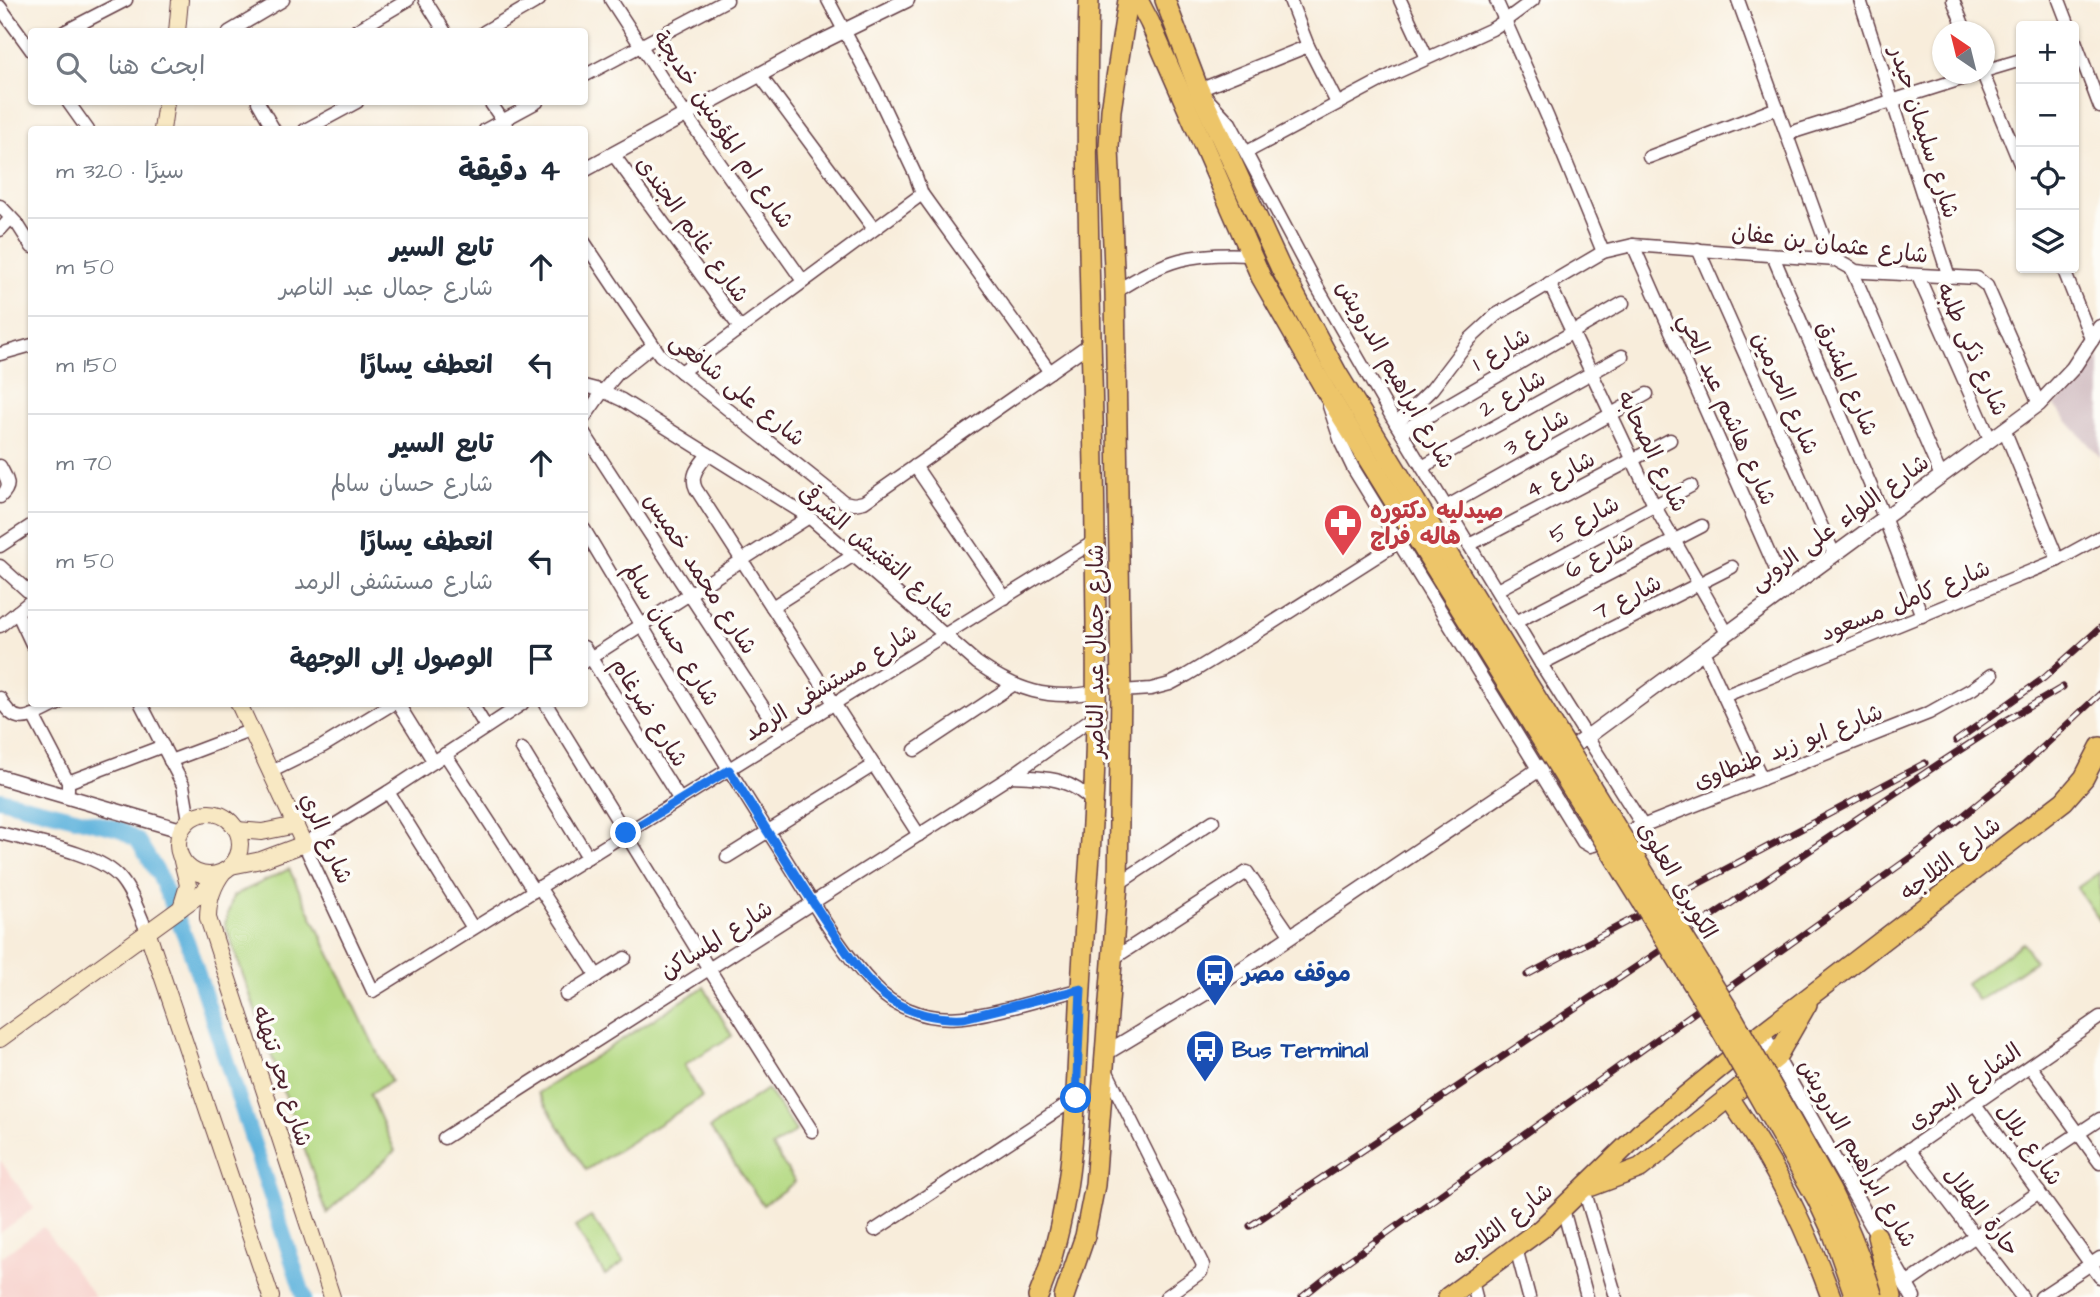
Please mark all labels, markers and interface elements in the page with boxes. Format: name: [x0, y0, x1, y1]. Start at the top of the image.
north arrow: [1932, 21, 1995, 84]
map controls: [2016, 21, 2079, 273]
button: +: [2016, 21, 2079, 84]
street label: شارع ام المؤمنين خديجة: [644, 24, 802, 236]
search box: [28, 28, 588, 105]
street label: شارع سليمان حيدر: [1880, 40, 1967, 223]
icon: search: [52, 48, 90, 86]
text: ابحث هنا: [108, 48, 205, 84]
button: −: [2016, 84, 2079, 147]
button: locate: [2016, 147, 2079, 210]
text: 4 دقيقة: [458, 150, 560, 192]
street label: شارع غانم الجندى: [627, 150, 756, 310]
text: سيرًا · 320 m: [56, 155, 184, 187]
button: layers: [2016, 210, 2079, 273]
street label: شارع عثمان بن عفان: [1730, 216, 1930, 272]
text: تابع السير: [390, 230, 493, 266]
icon: ahead: [522, 248, 560, 286]
text: 50 m: [56, 251, 114, 283]
text: شارع جمال عبد الناصر: [279, 272, 493, 304]
street label: شارع ابراهيم الدرويش: [1327, 274, 1462, 475]
street label: شارع ذكى طلبه: [1928, 278, 2016, 421]
street label: شارع هاشم عبد الحي: [1667, 308, 1784, 512]
street label: شارع المشرق: [1808, 316, 1886, 441]
street label: شارع 1: [1467, 321, 1536, 379]
street label: شارع على شافعى: [663, 325, 812, 454]
street label: شارع الحرمين: [1744, 327, 1826, 460]
icon: left: [522, 346, 560, 384]
text: انعطف يسارًا: [360, 347, 493, 383]
text: 150 m: [56, 349, 117, 381]
street label: شارع 2: [1473, 362, 1552, 425]
street label: شارع الصحابه: [1609, 385, 1695, 518]
street label: شارع 3: [1498, 402, 1575, 464]
text: تابع السير: [390, 426, 493, 462]
street label: شارع 4: [1520, 443, 1601, 507]
icon: ahead: [522, 444, 560, 482]
text: 70 m: [56, 447, 112, 479]
street label: شارع اللواء على الروبى: [1743, 447, 1936, 599]
text: شارع حسان سالم: [330, 468, 493, 500]
street label: شارع التفتيش الشرقى: [791, 477, 961, 627]
street label: شارع محمد خميس: [636, 486, 765, 661]
street label: شارع 5: [1544, 488, 1625, 552]
place label: صيدليه دكتوره هاله فراج: [1370, 495, 1503, 553]
pharmacy icon: صيدليه دكتوره هاله فراج: [1322, 502, 1364, 557]
text: انعطف يسارًا: [360, 524, 493, 560]
street label: شارع 6: [1559, 525, 1639, 587]
icon: left: [522, 542, 560, 580]
street label: شارع جمال عبد الناصر: [1080, 544, 1112, 760]
text: 50 m: [56, 545, 114, 577]
street label: شارع كامل مسعود: [1816, 552, 1995, 650]
street label: شارع حسان سالم: [615, 557, 727, 713]
text: شارع مستشفى الرمد: [294, 566, 493, 598]
street label: شارع 7: [1588, 567, 1667, 629]
street label: شارع مستشفى الرمد: [738, 617, 923, 749]
icon: arrive: [522, 640, 560, 678]
text: الوصول إلى الوجهة: [289, 641, 493, 677]
street label: شارع ضرغام: [602, 652, 695, 774]
street label: شارع ابو زيد طنطاوى: [1689, 696, 1888, 798]
street label: شارع الري: [292, 788, 360, 889]
street label: شارع الثلاجه: [1893, 809, 2008, 908]
street label: الكوبرى العلوى: [1629, 816, 1725, 945]
route end: [610, 817, 641, 848]
street label: شارع المساكن: [654, 892, 779, 987]
bus stop icon: موقف مصر: [1194, 952, 1236, 1007]
place label: موقف مصر: [1240, 958, 1351, 990]
street label: شارع بحر تنهله: [244, 1002, 320, 1151]
bus stop icon: Bus Terminal: [1184, 1028, 1226, 1083]
place label: Bus Terminal: [1232, 1034, 1369, 1066]
street label: الشارع البحرى: [1901, 1036, 2028, 1138]
street label: شارع ابراهيم الدرويش: [1789, 1053, 1924, 1254]
route start: [1060, 1082, 1091, 1113]
street label: شارع بلال: [1988, 1097, 2070, 1193]
street label: حارة الهلال: [1936, 1160, 2027, 1263]
street label: شارع الثلاجه: [1445, 1175, 1560, 1274]

